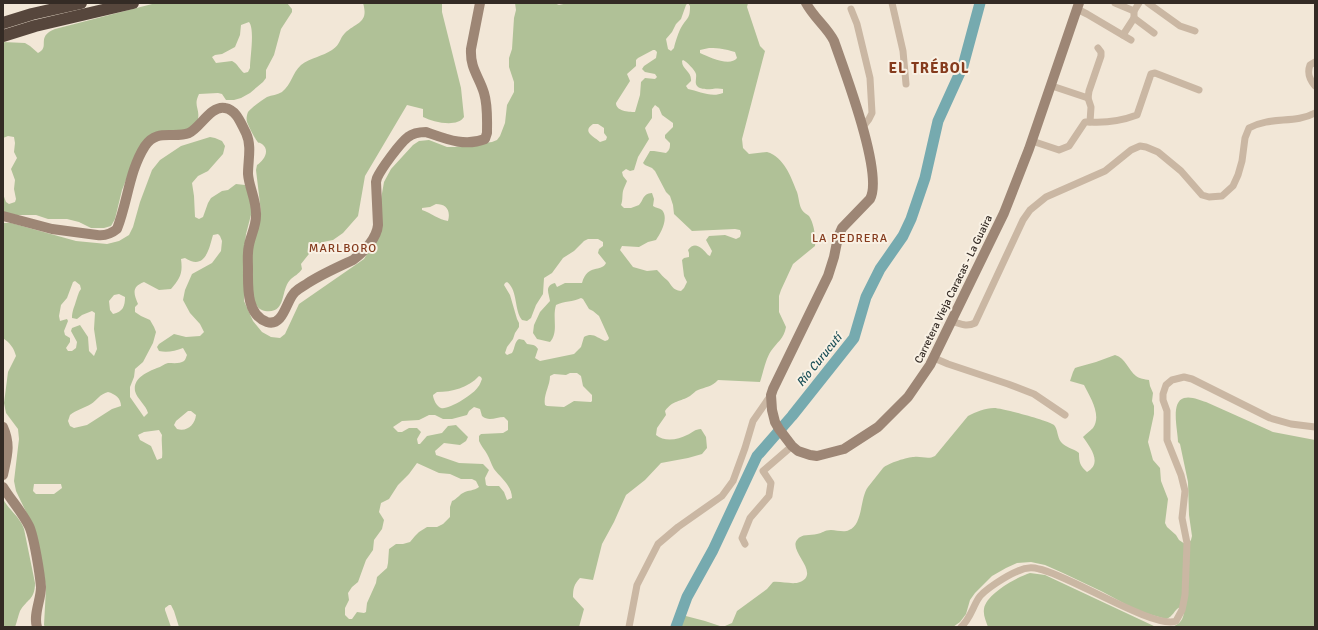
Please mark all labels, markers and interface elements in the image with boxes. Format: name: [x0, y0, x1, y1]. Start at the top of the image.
district label: EL TRÉBOL: [888, 58, 970, 77]
street label: Carretera Vieja Caracas - La Guaira: [912, 213, 995, 365]
district label: LA PEDRERA: [812, 231, 888, 246]
district label: MARLBORO: [309, 241, 377, 256]
water label: Río Curucutí: [793, 329, 847, 390]

